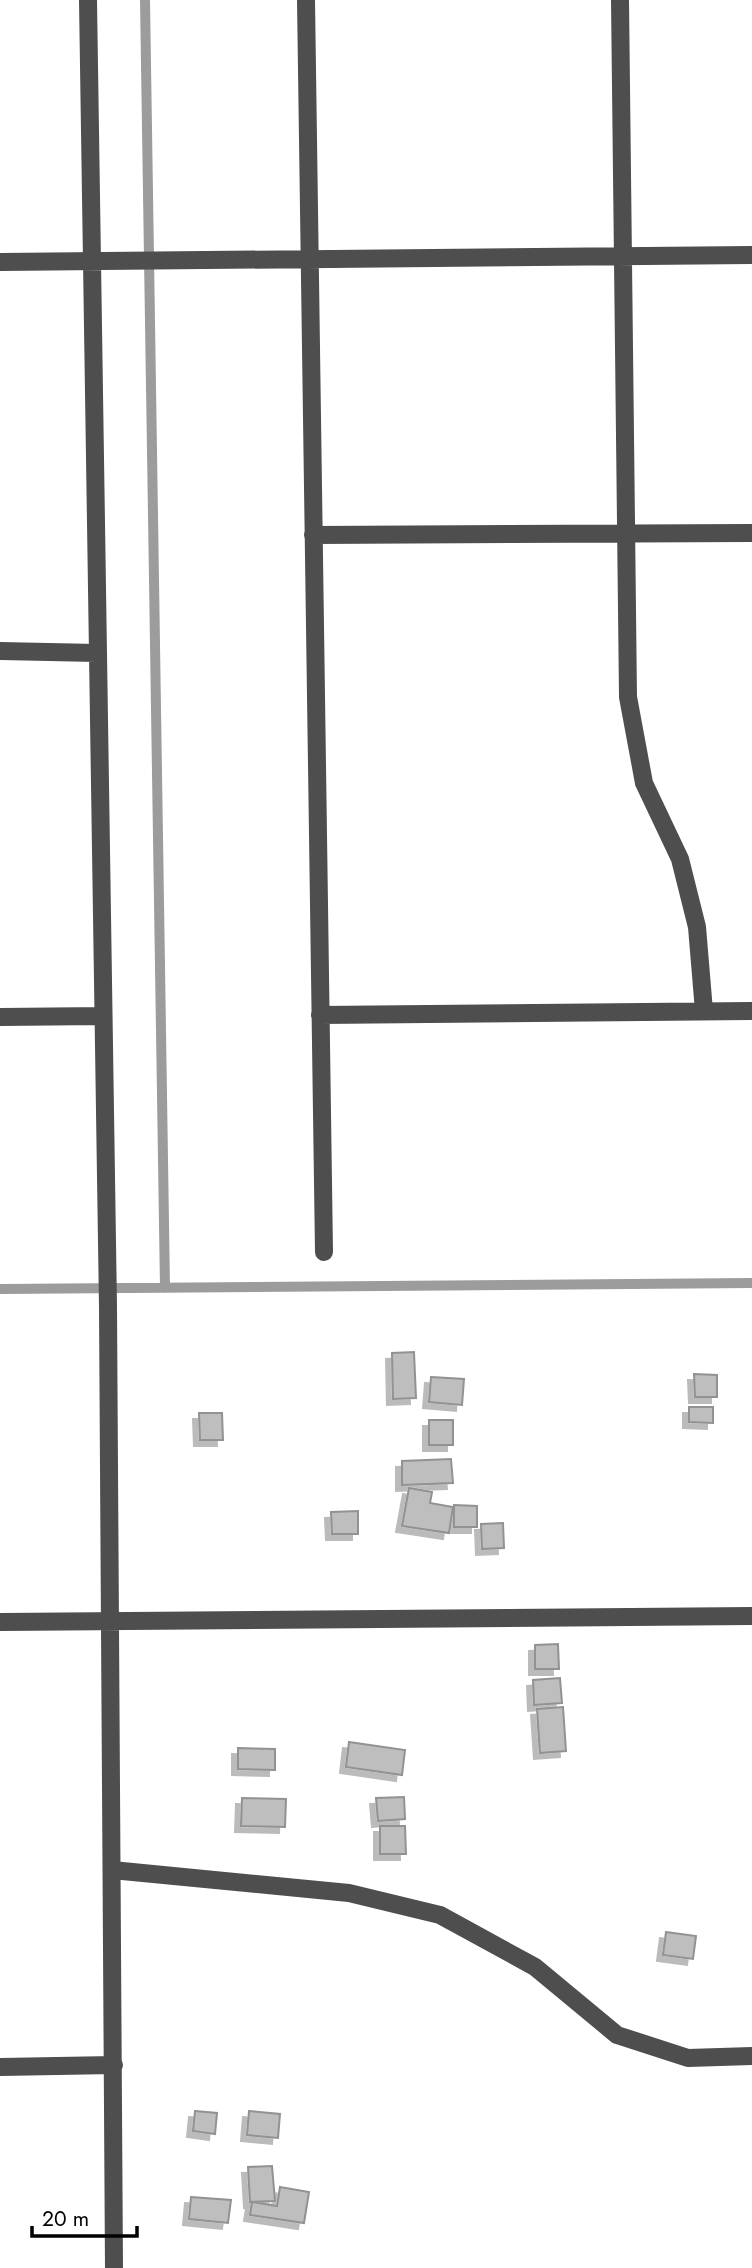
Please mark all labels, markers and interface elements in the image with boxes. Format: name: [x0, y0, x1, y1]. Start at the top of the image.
scale bar: [32, 2194, 136, 2238]
text: 20 m: [42, 2204, 89, 2234]

